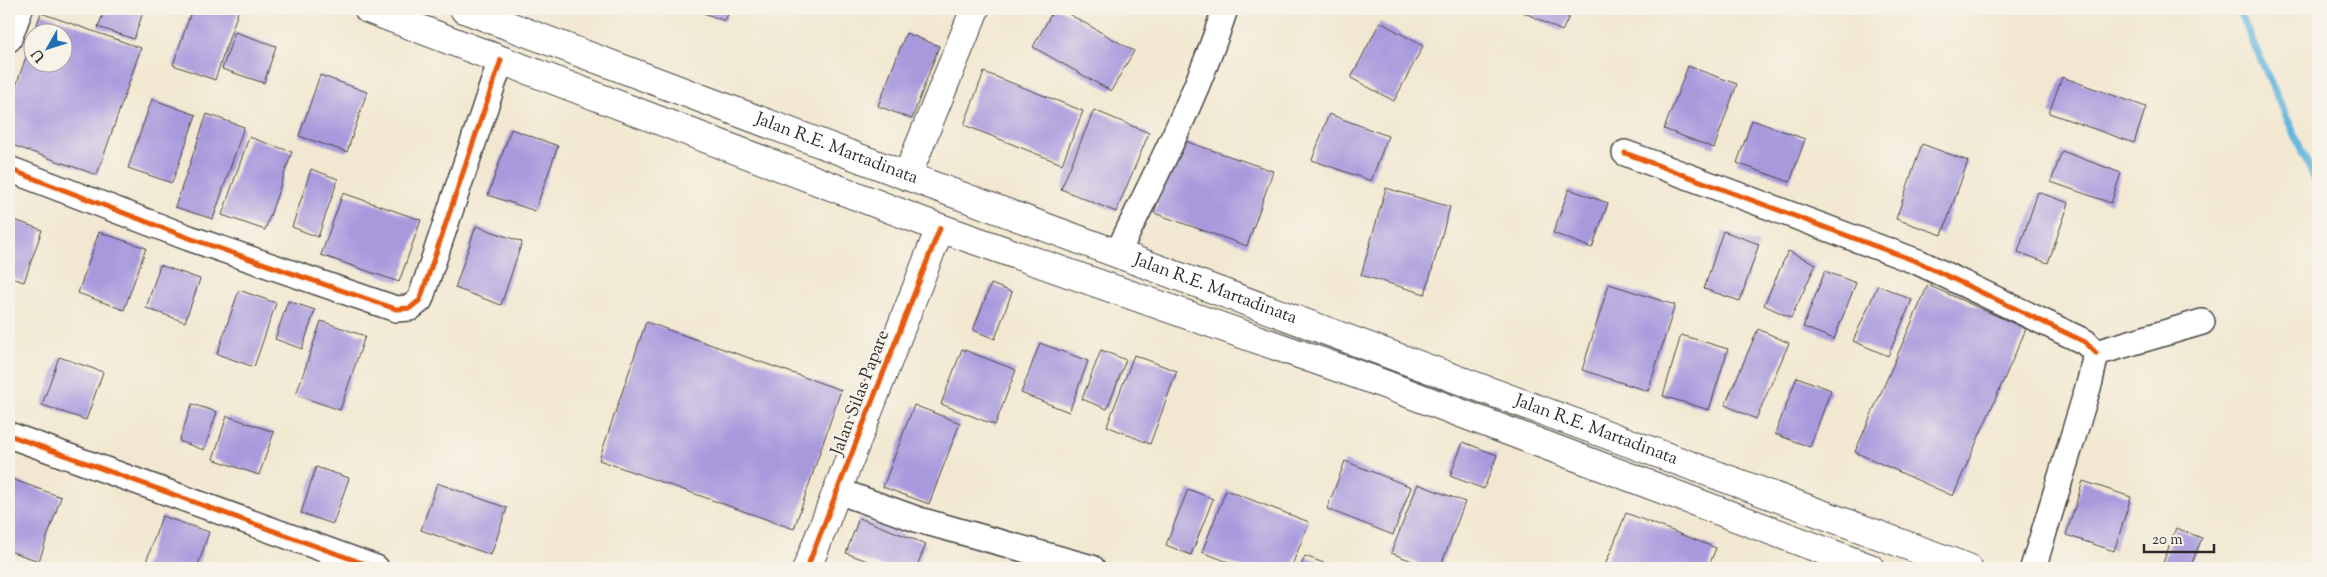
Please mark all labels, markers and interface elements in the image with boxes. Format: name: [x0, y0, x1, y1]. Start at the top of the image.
north arrow: [22, 22, 72, 72]
text: U: [28, 44, 51, 66]
street label: Jalan R.E. Martadinata: [750, 107, 922, 192]
street label: Jalan R.E. Martadinata: [1129, 247, 1300, 332]
street label: Jalan Silas Papare: [825, 326, 897, 460]
street label: Jalan R.E. Martadinata: [1510, 388, 1681, 473]
scale bar: [2144, 522, 2214, 554]
text: 20 m: [2152, 530, 2183, 551]

